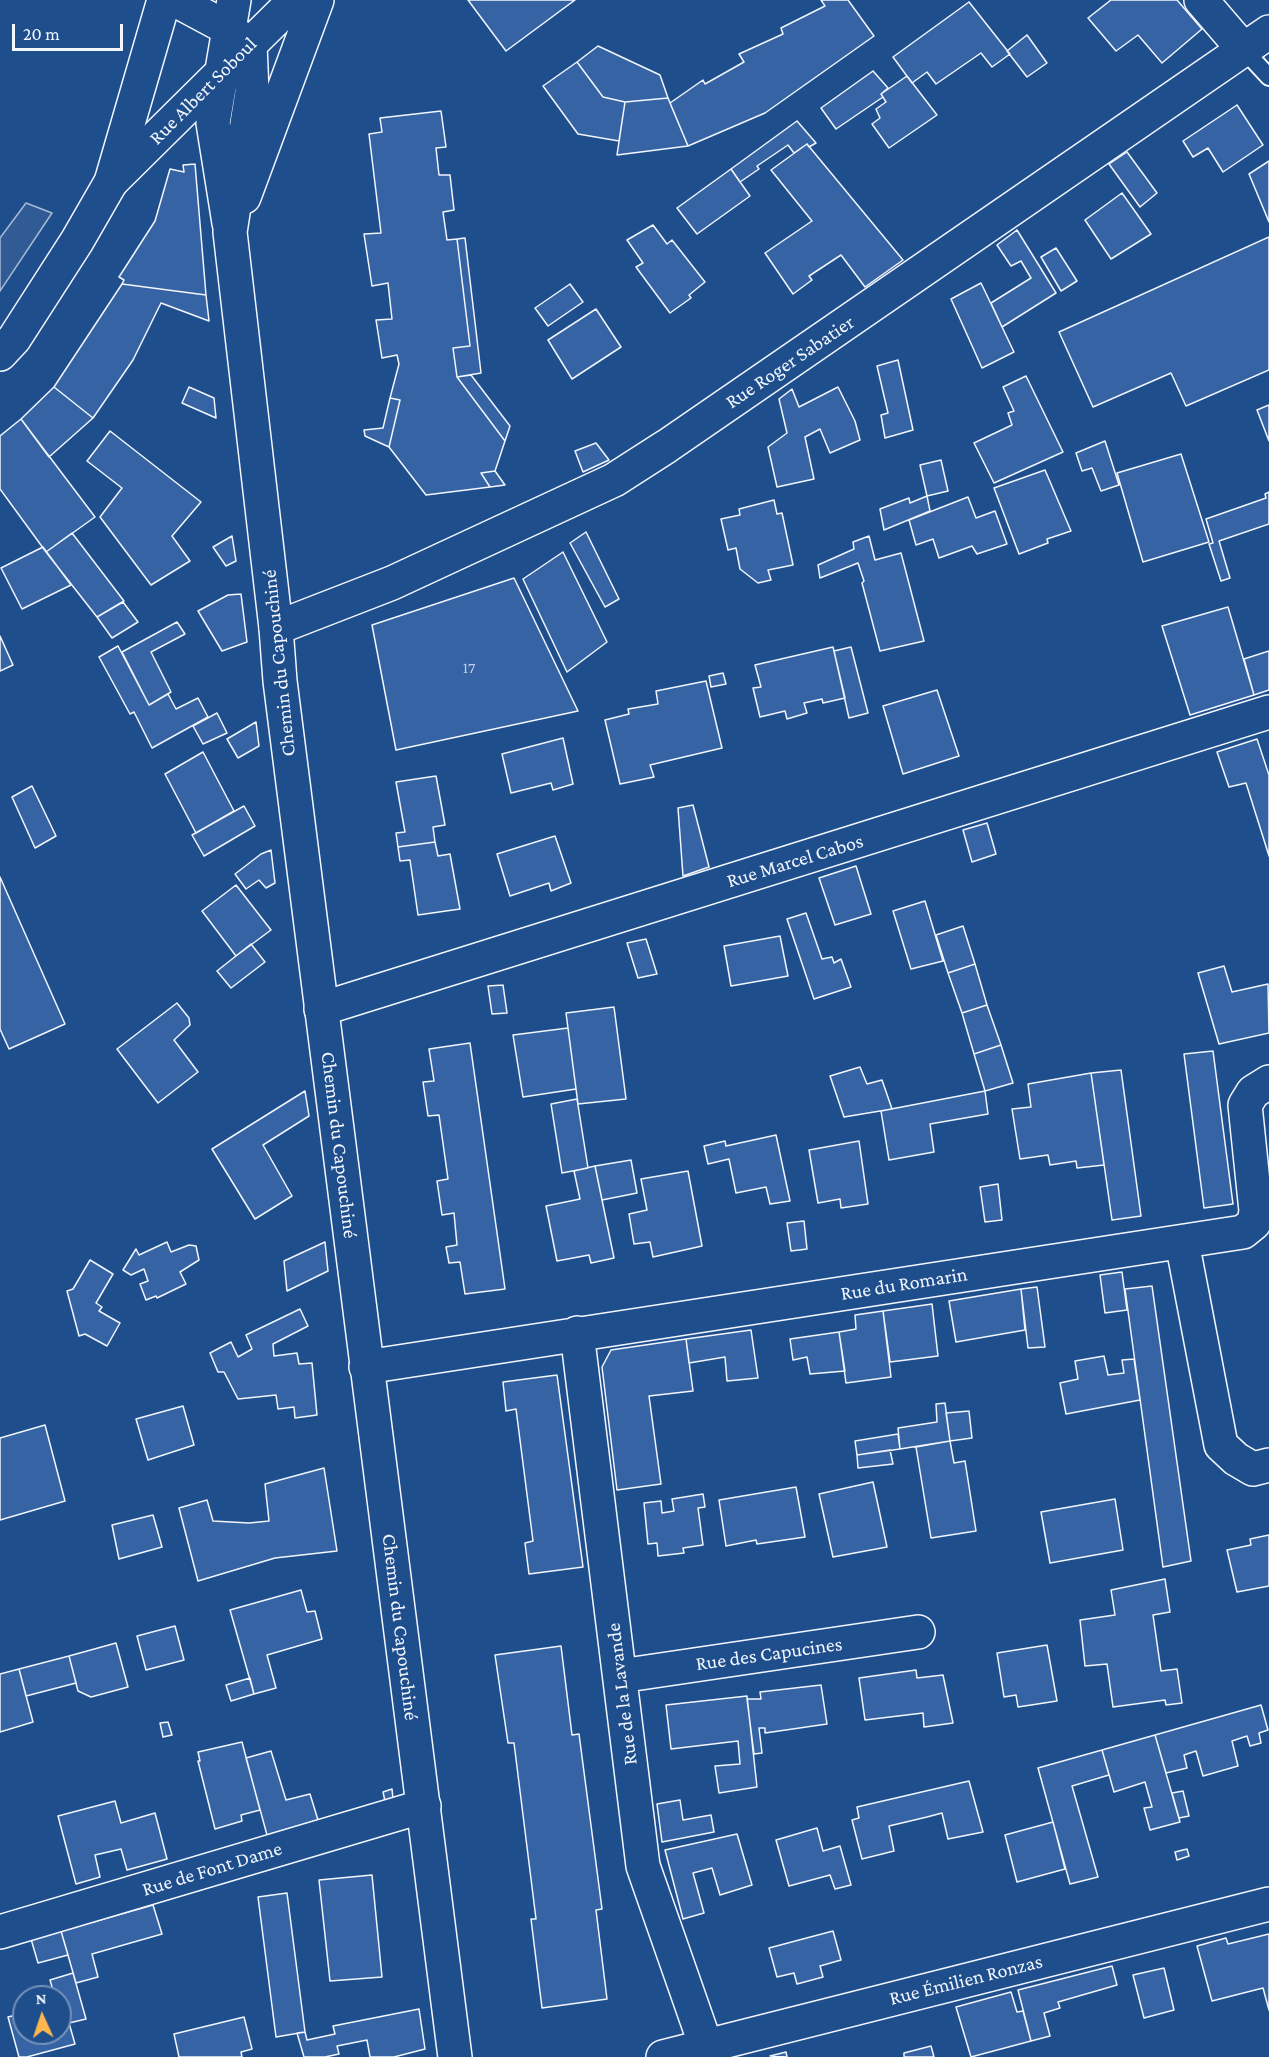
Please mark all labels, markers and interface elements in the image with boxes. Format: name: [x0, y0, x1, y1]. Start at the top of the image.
scale bar: [15, 12, 126, 50]
text: 20 m: [23, 24, 60, 44]
street label: Rue Albert Soboul: [144, 32, 262, 150]
street label: Rue Roger Sabatier: [721, 310, 859, 414]
street label: Chemin du Capouchiné: [257, 568, 301, 758]
house number: 17: [463, 658, 475, 678]
street label: Rue Marcel Cabos: [724, 829, 866, 893]
street label: Chemin du Capouchiné: [316, 1050, 362, 1240]
street label: Rue du Romarin: [839, 1262, 969, 1306]
street label: Chemin du Capouchiné: [377, 1532, 423, 1722]
street label: Rue de la Lavande: [601, 1622, 643, 1766]
street label: Rue des Capucines: [694, 1632, 844, 1676]
street label: Rue de Font Dame: [139, 1836, 285, 1902]
street label: Rue Émilien Ronzas: [887, 1949, 1045, 2011]
north arrow: [12, 1985, 72, 2045]
text: N: [35, 1990, 47, 2007]

